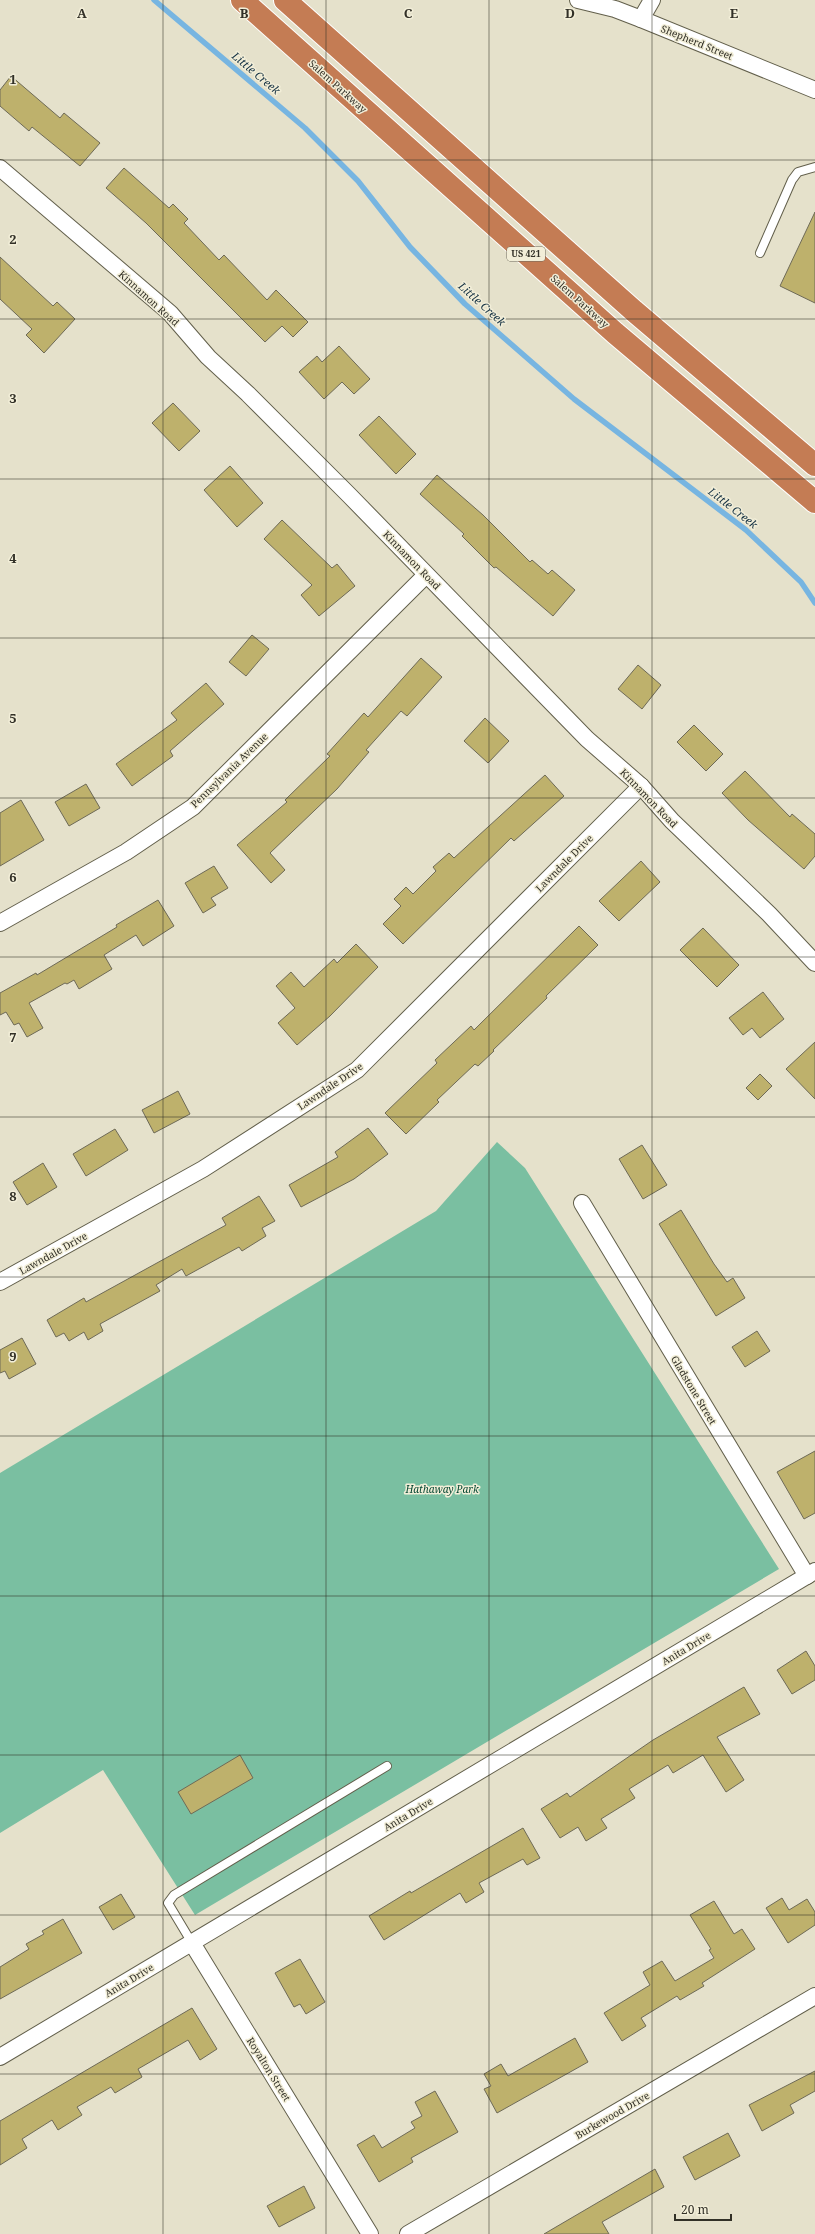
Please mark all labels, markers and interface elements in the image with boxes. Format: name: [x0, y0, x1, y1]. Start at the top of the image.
text: A: [77, 4, 87, 22]
text: B: [240, 4, 249, 22]
text: C: [404, 4, 413, 22]
text: D: [565, 4, 575, 22]
text: E: [730, 4, 739, 22]
street label: Shepherd Street: [659, 21, 735, 63]
water label: Little Creek: [228, 47, 284, 98]
street label: Salem Parkway: [306, 56, 370, 116]
text: 1: [9, 70, 17, 88]
text: 2: [9, 230, 17, 248]
road number: US 421: [507, 247, 545, 261]
street label: Kinnamon Road: [116, 267, 182, 329]
street label: Salem Parkway: [548, 271, 612, 331]
water label: Little Creek: [455, 278, 510, 329]
text: 3: [9, 389, 17, 407]
water label: Little Creek: [705, 483, 762, 532]
street label: Kinnamon Road: [380, 527, 444, 593]
text: 4: [9, 549, 17, 567]
text: 5: [9, 709, 17, 727]
street label: Pennsylvania Avenue: [187, 729, 271, 811]
street label: Kinnamon Road: [617, 765, 681, 831]
street label: Lawndale Drive: [532, 831, 596, 895]
text: 6: [9, 868, 17, 886]
text: 7: [9, 1028, 17, 1046]
street label: Lawndale Drive: [295, 1059, 365, 1113]
text: 8: [9, 1187, 17, 1205]
street label: Lawndale Drive: [16, 1228, 90, 1278]
text: 9: [9, 1347, 17, 1365]
street label: Gladstone Street: [668, 1353, 720, 1427]
park label: Hathaway Park: [404, 1482, 479, 1496]
street label: Anita Drive: [659, 1628, 713, 1668]
street label: Anita Drive: [381, 1794, 435, 1834]
street label: Anita Drive: [102, 1960, 156, 2000]
street label: Royalton Street: [244, 2034, 294, 2104]
street label: Burkewood Drive: [572, 2088, 652, 2142]
scale bar: [675, 2196, 731, 2222]
text: 20 m: [681, 2201, 709, 2218]

